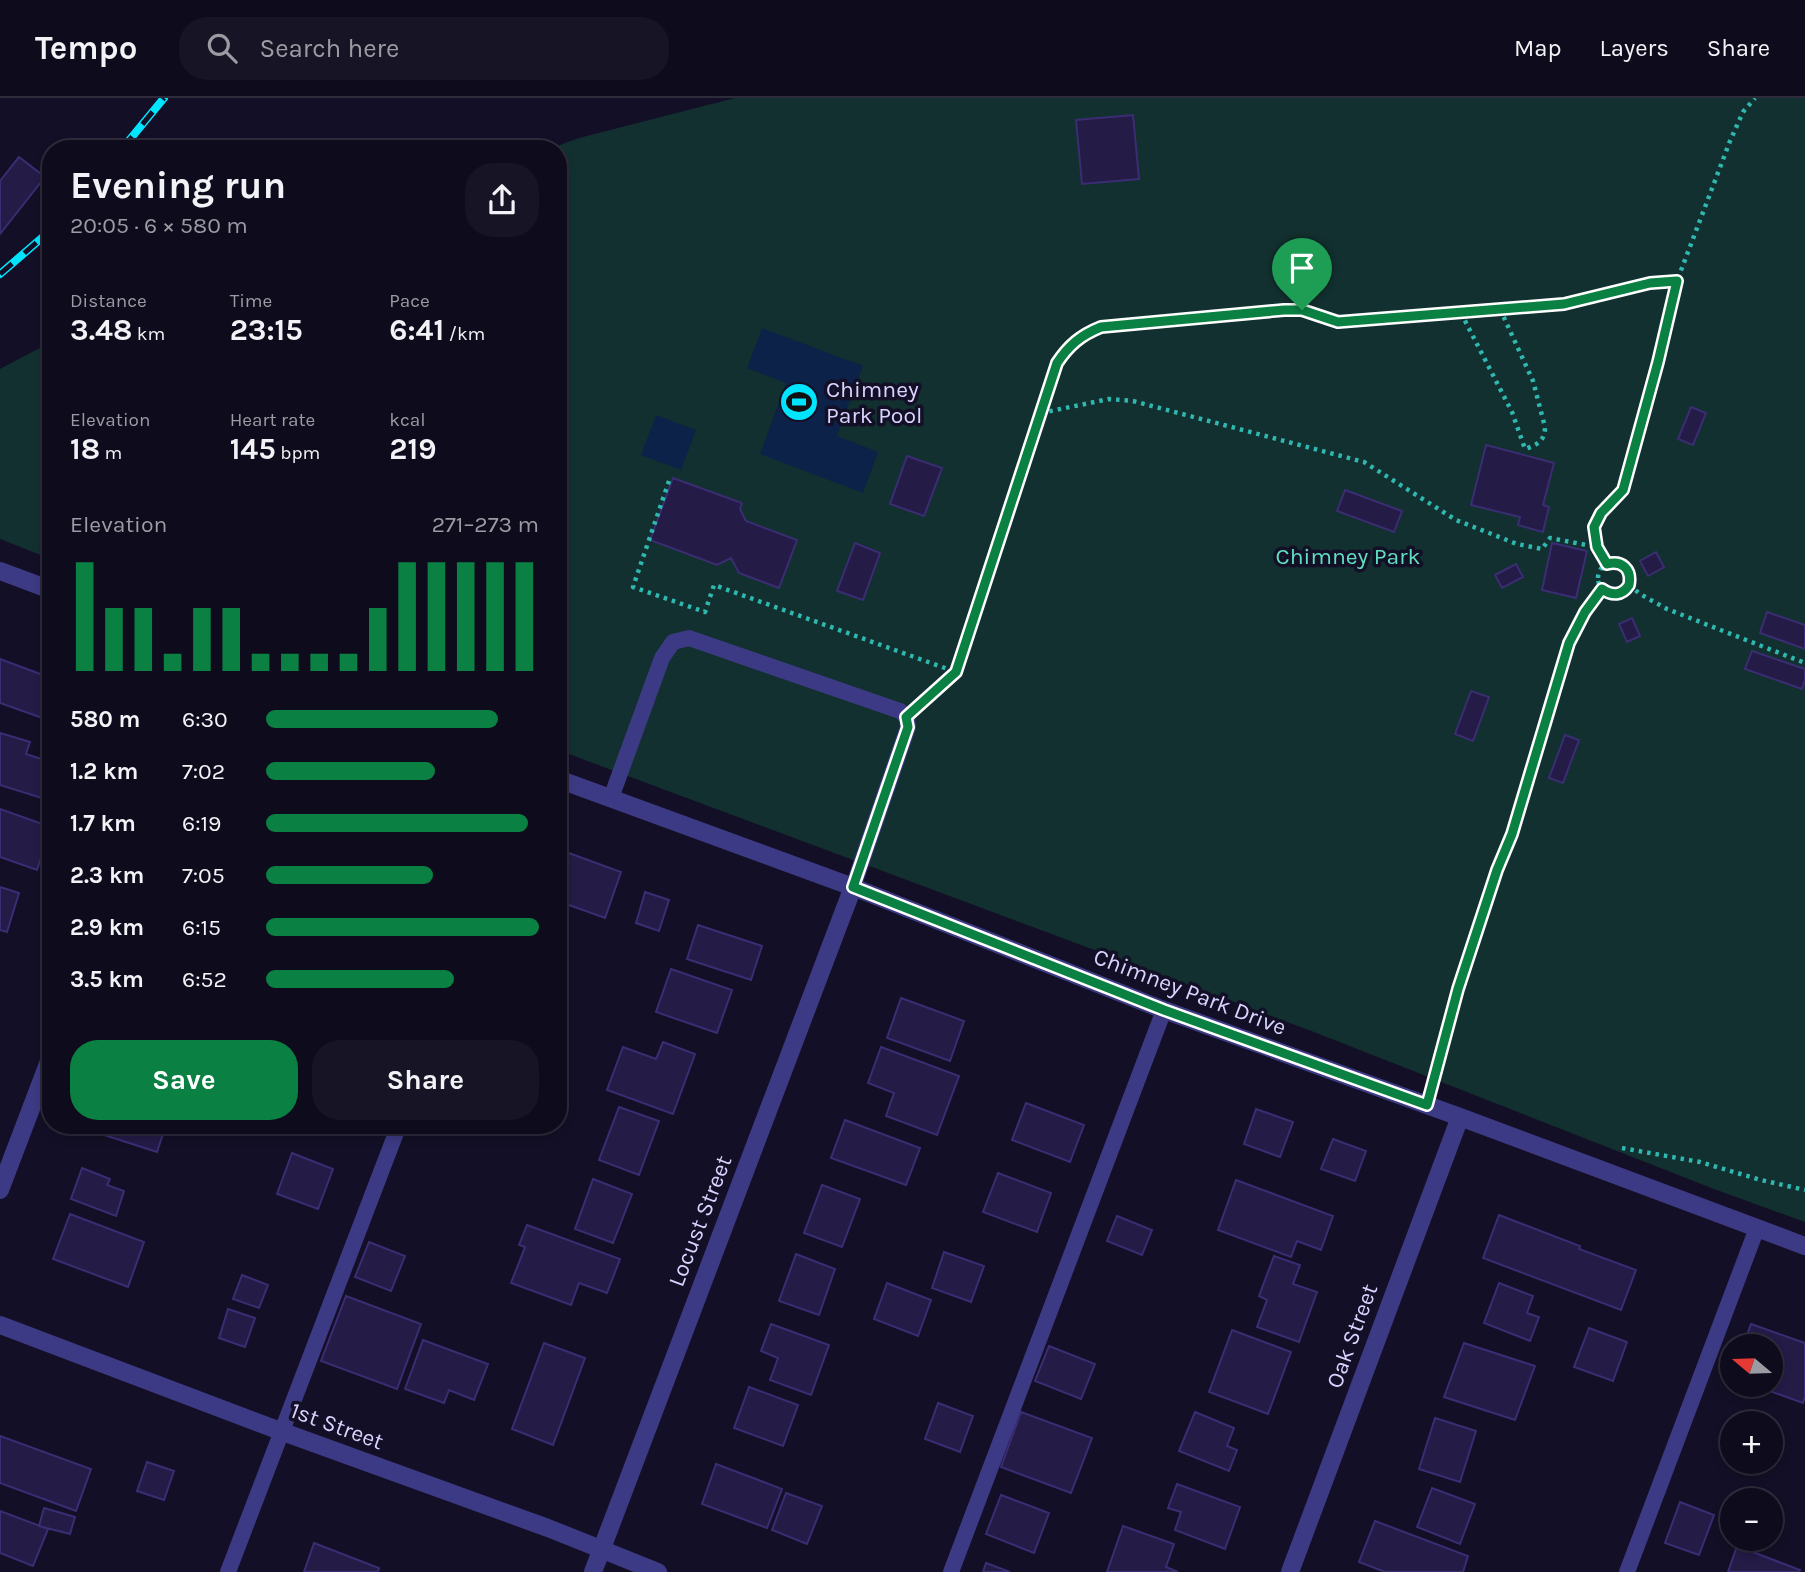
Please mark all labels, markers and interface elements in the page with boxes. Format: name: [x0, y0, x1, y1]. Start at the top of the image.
search box: [179, 17, 669, 80]
text: Tempo: [35, 29, 137, 67]
icon: search: [203, 29, 241, 67]
text: Search here: [259, 33, 399, 64]
text: Map: [1514, 34, 1562, 62]
text: Layers: [1600, 34, 1669, 62]
text: Share: [1707, 34, 1770, 62]
text: Evening run: [70, 163, 286, 208]
button: share: [465, 163, 539, 237]
text: 20:05 · 6 × 580 m: [70, 212, 248, 239]
pin: [1272, 238, 1332, 310]
icon: arrive: [1283, 249, 1321, 287]
text: Distance: [70, 290, 147, 312]
text: Time: [230, 290, 272, 312]
text: Pace: [389, 290, 430, 312]
text: 3.48: [70, 312, 132, 348]
text: 23:15: [230, 312, 303, 348]
text: 6:41: [389, 312, 444, 348]
text: km: [132, 323, 165, 345]
text: /km: [444, 323, 485, 345]
place label: Chimney Park Pool: [826, 376, 922, 429]
sports icon: Chimney Park Pool: [778, 381, 820, 423]
text: Elevation: [70, 409, 150, 431]
text: Heart rate: [230, 409, 315, 431]
text: kcal: [389, 409, 426, 431]
text: 18: [70, 431, 100, 467]
text: 145: [230, 431, 276, 467]
text: 219: [389, 431, 436, 467]
text: m: [100, 442, 122, 464]
text: bpm: [276, 442, 320, 464]
text: Elevation: [70, 511, 167, 538]
text: 271–273 m: [432, 511, 539, 538]
park label: Chimney Park: [1276, 543, 1420, 570]
text: 580 m: [70, 706, 140, 733]
text: 6:30: [182, 706, 228, 733]
text: 1.2 km: [70, 758, 138, 785]
text: 7:02: [182, 758, 225, 785]
text: 1.7 km: [70, 810, 136, 837]
text: 6:19: [182, 810, 221, 837]
text: 2.3 km: [70, 862, 144, 889]
text: 7:05: [182, 862, 225, 889]
text: 2.9 km: [70, 914, 144, 941]
text: 6:15: [182, 914, 221, 941]
street label: Chimney Park Drive: [1090, 943, 1290, 1041]
text: 3.5 km: [70, 966, 144, 993]
text: 6:52: [182, 966, 227, 993]
button: Save: [70, 1040, 298, 1120]
button: Share: [312, 1040, 539, 1120]
street label: Locust Street: [663, 1151, 738, 1290]
street label: Oak Street: [1321, 1280, 1383, 1392]
north arrow: [1720, 1334, 1783, 1396]
map controls: [1720, 1334, 1783, 1551]
street label: 1st Street: [287, 1397, 387, 1455]
button: +: [1720, 1411, 1783, 1474]
button: −: [1720, 1488, 1783, 1551]

